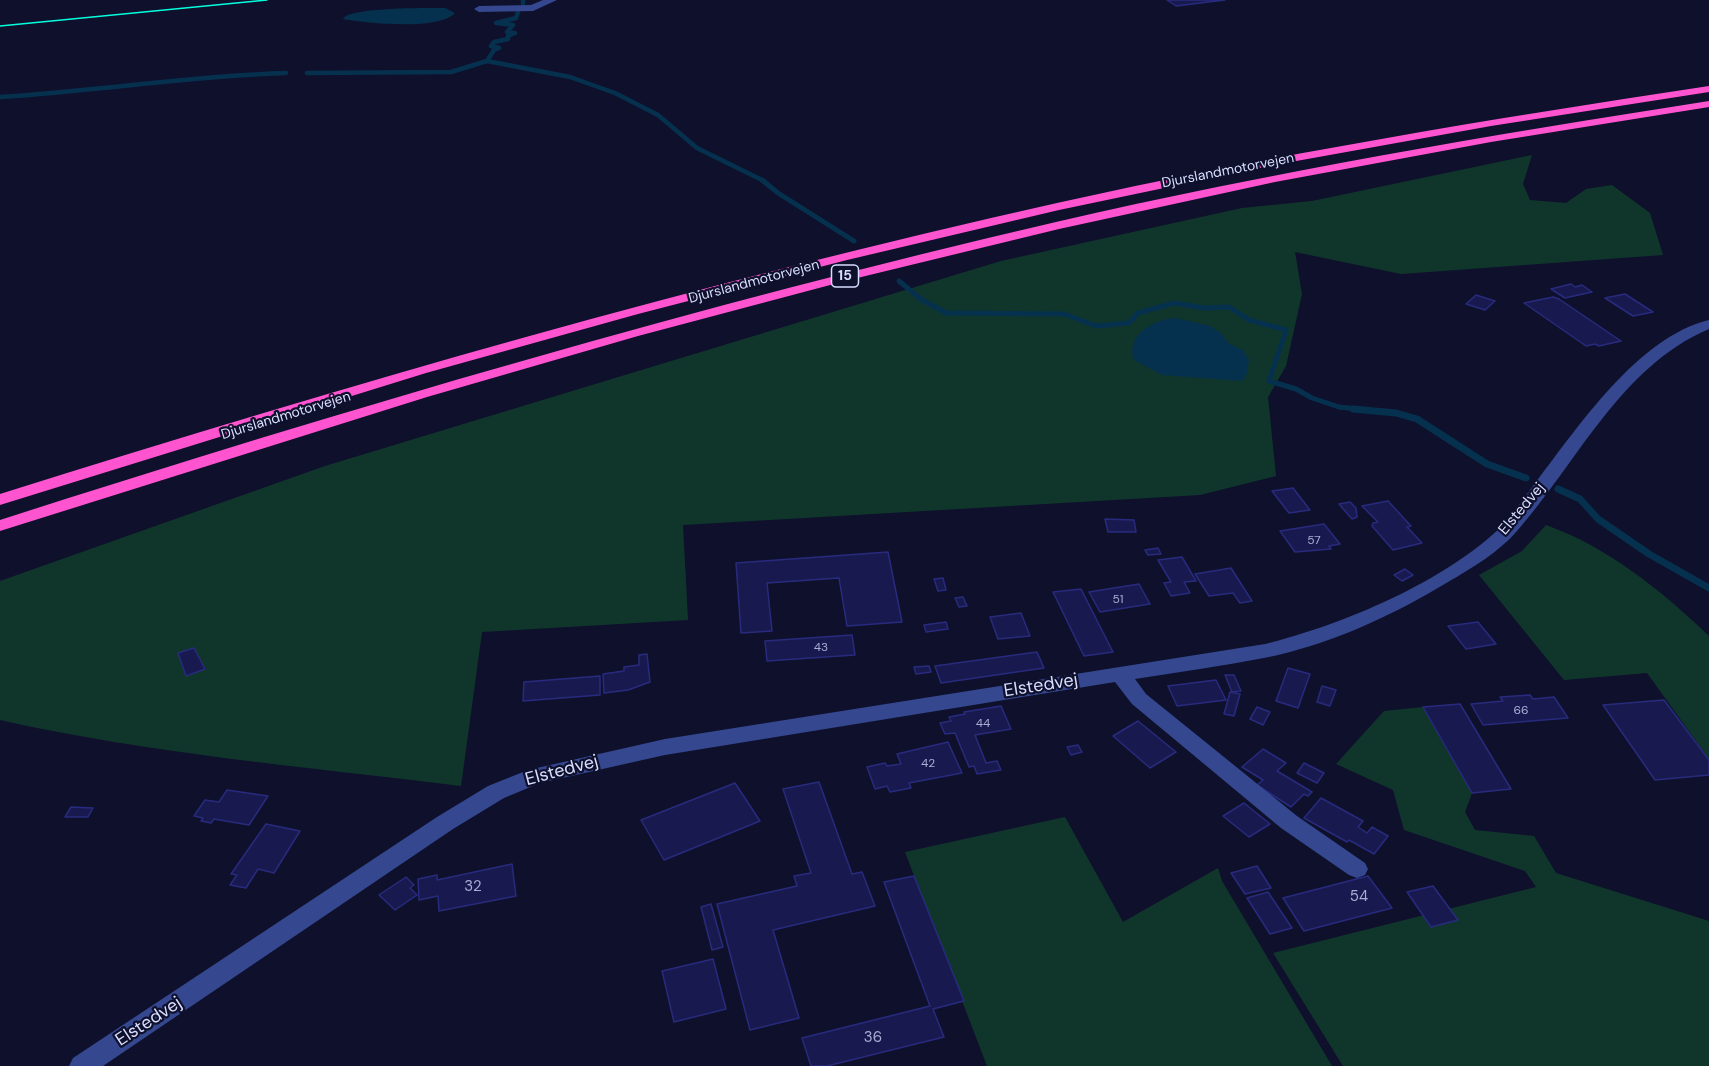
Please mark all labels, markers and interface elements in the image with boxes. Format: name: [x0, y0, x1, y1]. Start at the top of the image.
street label: Djurslandmotorvejen: [1160, 150, 1296, 192]
street label: Djurslandmotorvejen: [687, 256, 821, 308]
road number: 15: [832, 265, 858, 287]
street label: Djurslandmotorvejen: [219, 388, 353, 444]
street label: Elstedvej: [1495, 479, 1549, 539]
house number: 57: [1307, 534, 1321, 548]
house number: 51: [1112, 593, 1124, 607]
house number: 43: [814, 641, 828, 655]
street label: Elstedvej: [1002, 669, 1080, 703]
house number: 66: [1513, 704, 1529, 718]
house number: 44: [976, 717, 990, 731]
street label: Elstedvej: [523, 751, 601, 791]
house number: 42: [921, 757, 935, 771]
house number: 32: [464, 878, 482, 896]
house number: 54: [1350, 888, 1368, 906]
street label: Elstedvej: [112, 993, 186, 1051]
house number: 36: [864, 1029, 882, 1047]

